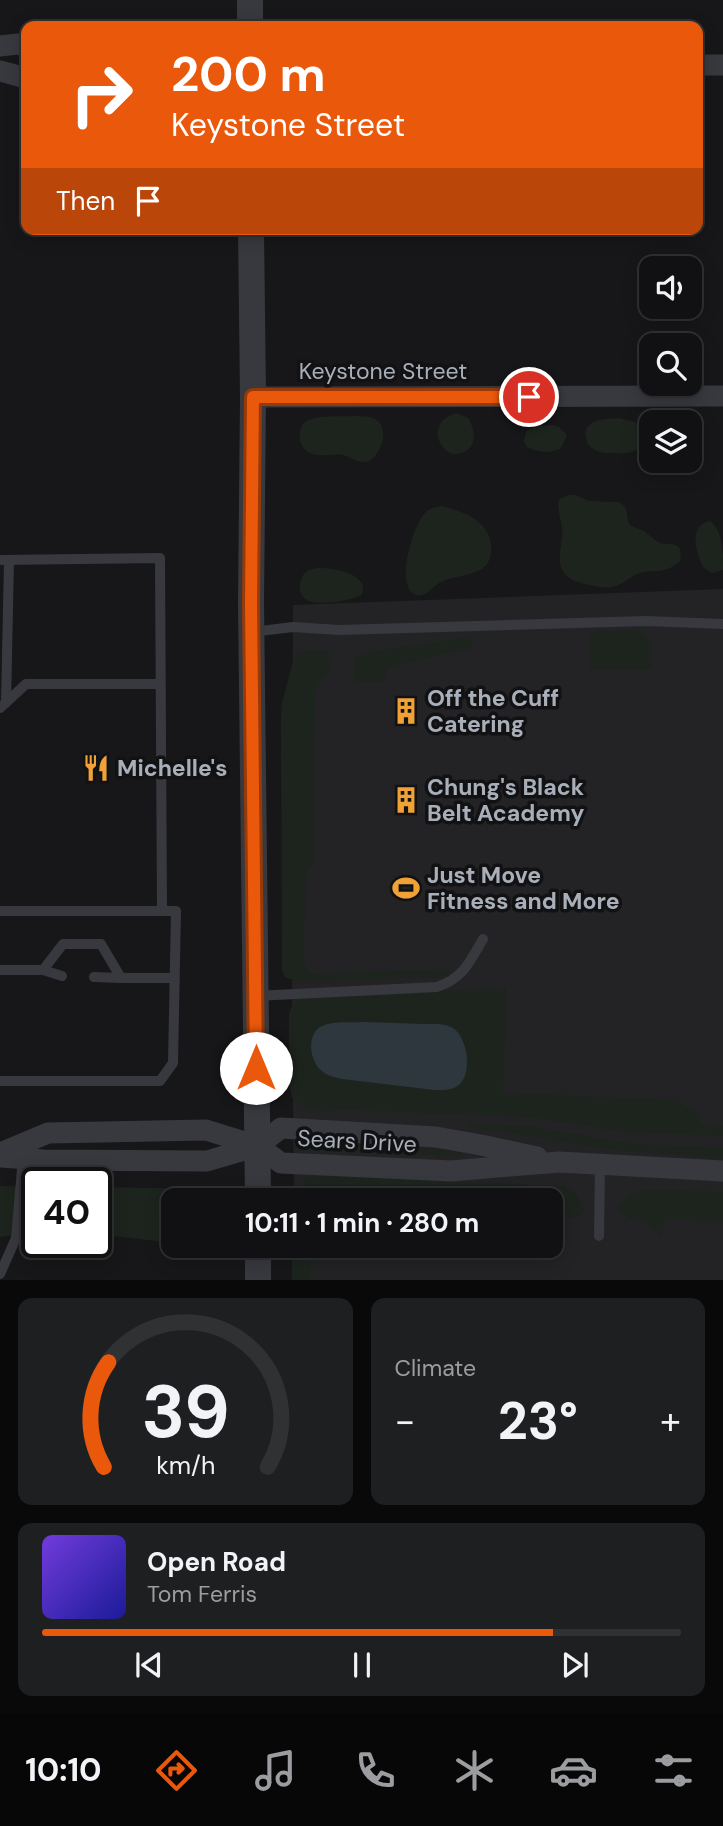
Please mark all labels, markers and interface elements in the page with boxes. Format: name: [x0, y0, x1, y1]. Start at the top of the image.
text: 200 m: [171, 42, 326, 106]
icon: right: [56, 49, 147, 140]
text: Keystone Street: [171, 104, 405, 146]
icon: arrive: [129, 182, 167, 220]
text: Then: [56, 184, 115, 218]
map controls: [639, 256, 702, 473]
button: sound: [639, 256, 702, 319]
button: search: [639, 333, 702, 396]
street label: Keystone Street: [299, 356, 467, 386]
pin: [499, 367, 559, 427]
icon: arrive: [510, 378, 548, 416]
button: layers: [639, 410, 702, 473]
place label: Off the Cuff Catering: [427, 683, 559, 739]
building icon: Off the Cuff Catering: [391, 696, 421, 726]
restaurant icon: Michelle's: [81, 753, 111, 783]
place label: Michelle's: [117, 753, 227, 783]
place label: Chung's Black Belt Academy: [427, 772, 584, 828]
building icon: Chung's Black Belt Academy: [391, 785, 421, 815]
place label: Just Move Fitness and More: [427, 860, 620, 916]
sports icon: Just Move Fitness and More: [391, 873, 421, 903]
position arrow: [219, 1031, 293, 1105]
street label: Sears Drive: [297, 1123, 417, 1159]
speed limit sign: 40: [21, 1167, 112, 1258]
text: 10:11 · 1 min · 280 m: [245, 1206, 479, 1240]
text: Climate: [395, 1353, 476, 1383]
text: 39: [141, 1366, 229, 1461]
text: 23°: [498, 1387, 578, 1455]
text: −: [395, 1396, 415, 1446]
text: +: [660, 1396, 681, 1446]
text: km/h: [156, 1449, 215, 1482]
text: Open Road: [147, 1545, 286, 1579]
text: Tom Ferris: [147, 1579, 257, 1609]
icon: previous: [130, 1646, 168, 1684]
icon: pause: [343, 1646, 381, 1684]
icon: next: [556, 1646, 594, 1684]
icon: directions: [152, 1746, 201, 1795]
icon: music: [251, 1746, 300, 1795]
icon: phone: [351, 1746, 400, 1795]
icon: climate: [450, 1746, 499, 1795]
icon: car: [549, 1746, 598, 1795]
icon: filters: [649, 1746, 698, 1795]
text: 10:10: [25, 1749, 102, 1791]

